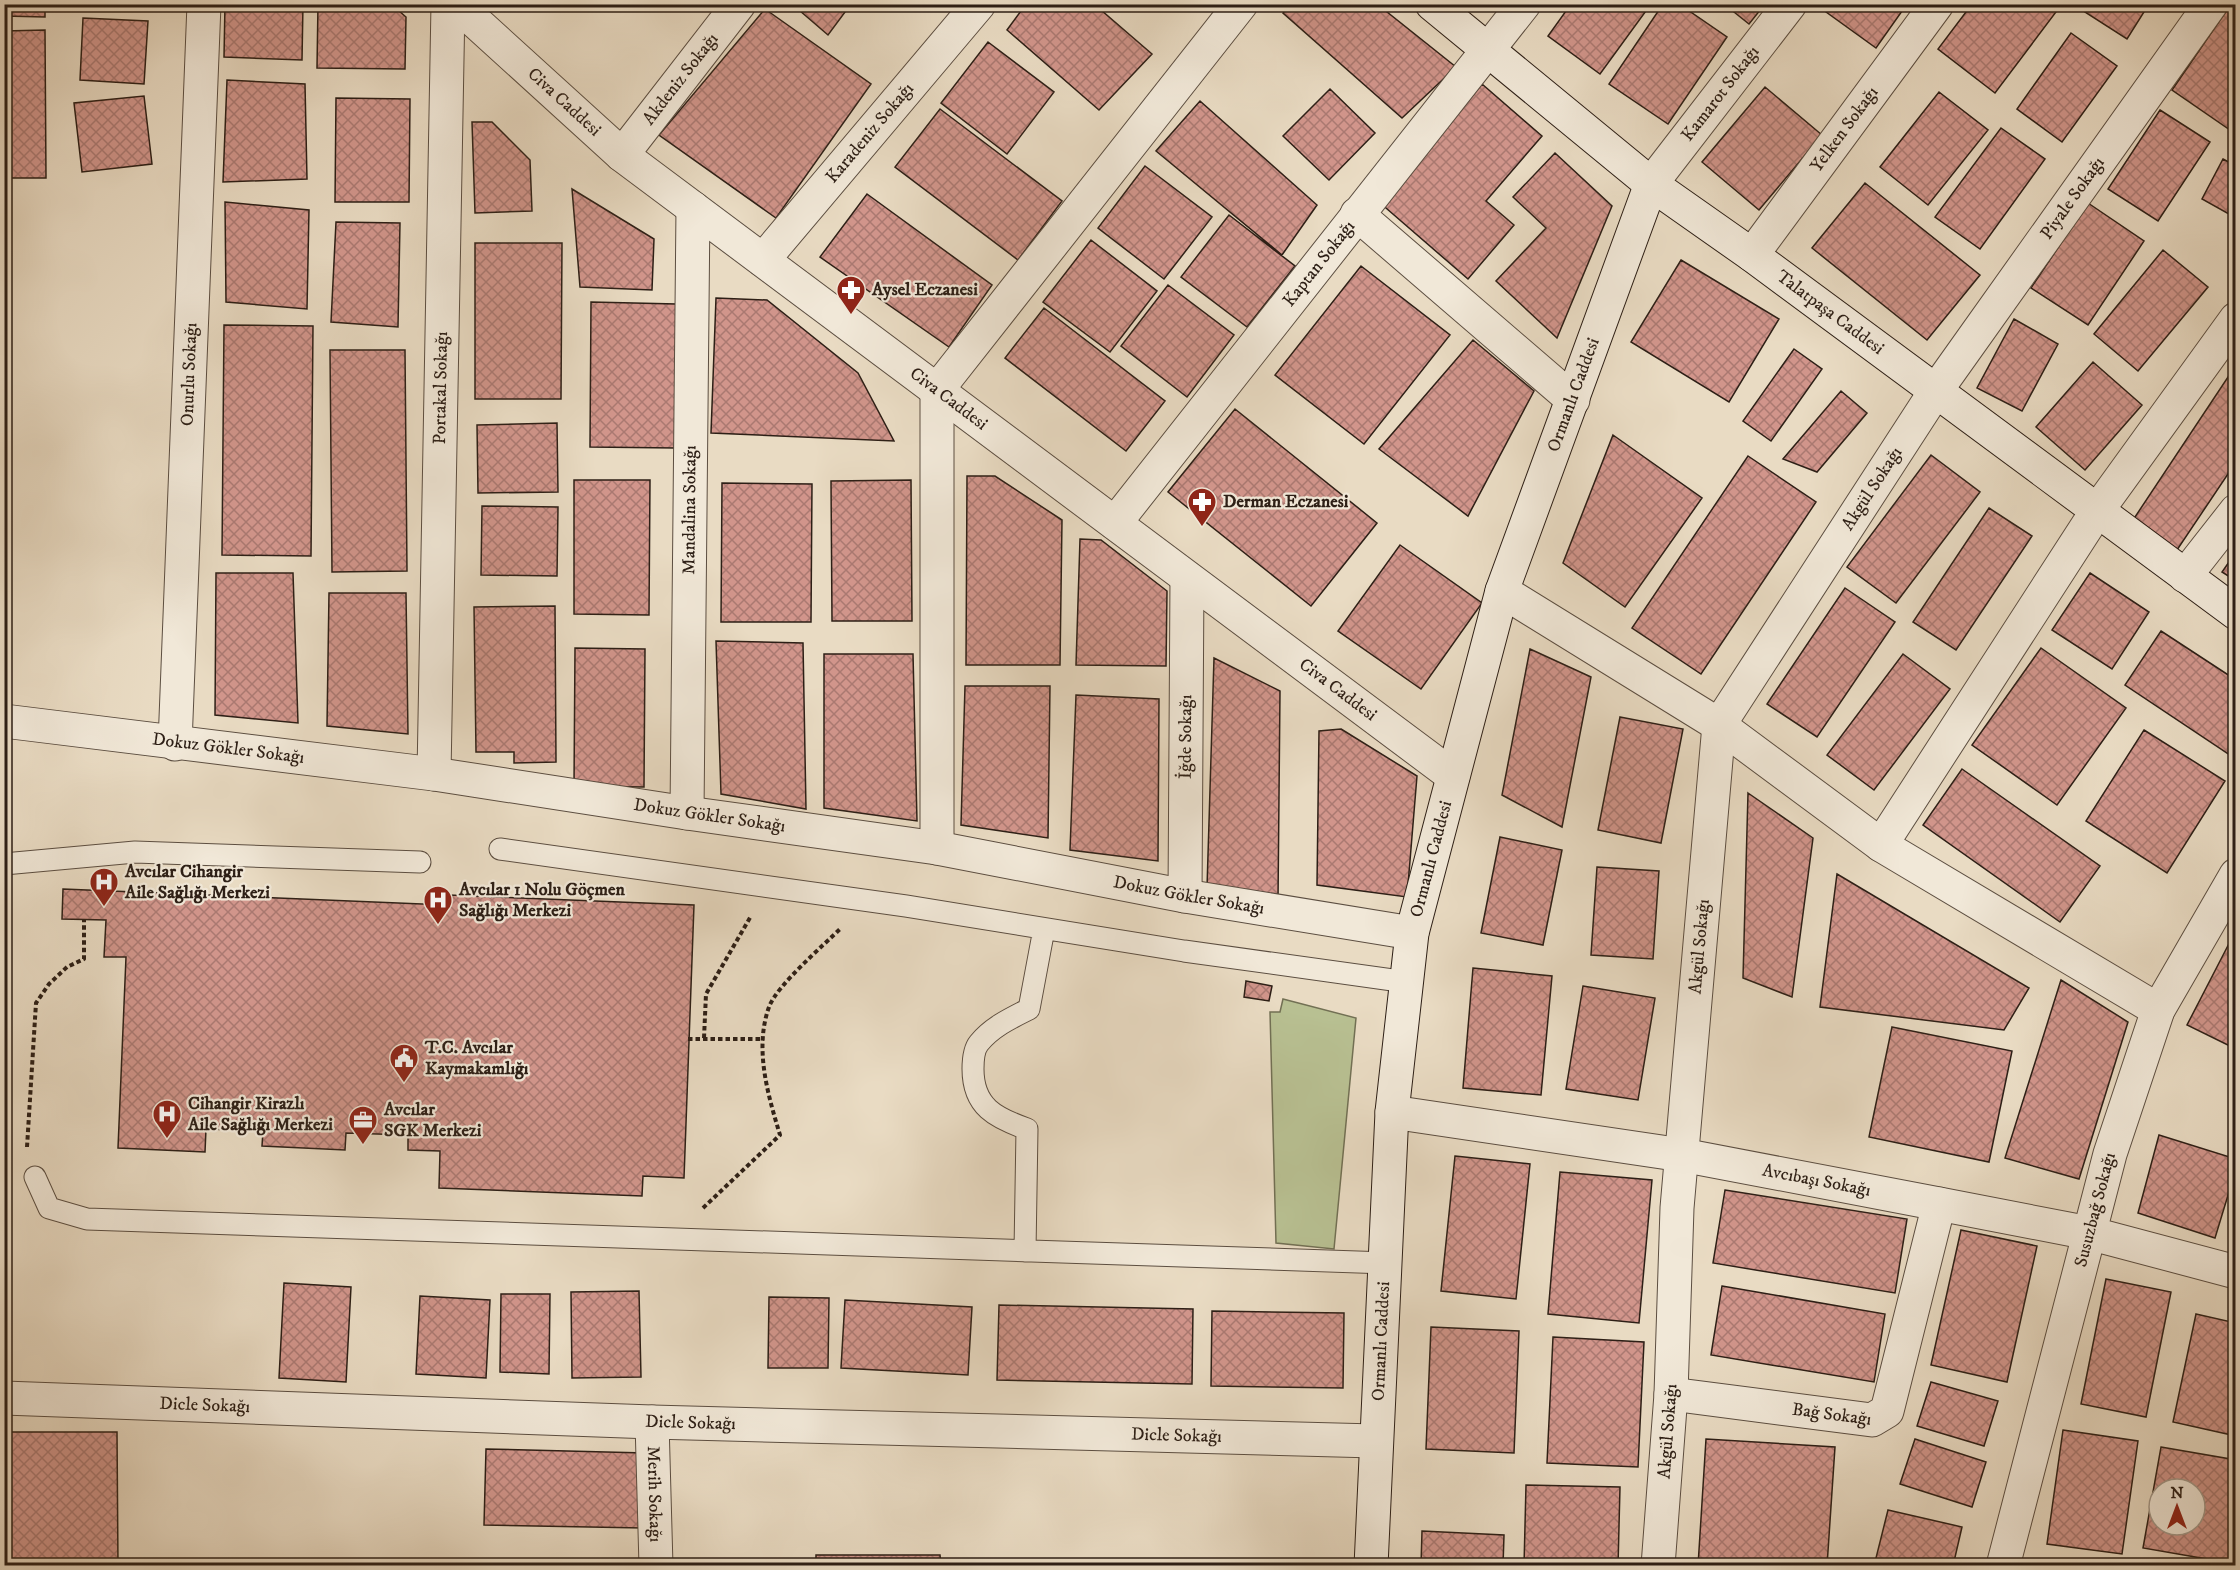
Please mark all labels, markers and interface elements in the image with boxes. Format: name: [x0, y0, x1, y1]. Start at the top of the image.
street label: Akdeniz Sokağı: [638, 29, 723, 130]
street label: Kamarot Sokağı: [1677, 42, 1764, 146]
street label: Civa Caddesi: [523, 63, 605, 141]
street label: Karadeniz Sokağı: [821, 78, 919, 188]
street label: Yelken Sokağı: [1806, 82, 1883, 176]
street label: Piyale Sokağı: [2036, 153, 2110, 244]
street label: Kaptan Sokağı: [1278, 216, 1360, 312]
street label: Talatpaşa Caddesi: [1772, 266, 1888, 360]
pharmacy icon: Aysel Eczanesi: [835, 274, 867, 316]
place label: Aysel Eczanesi: [871, 279, 978, 301]
street label: Onurlu Sokağı: [176, 322, 203, 426]
street label: Portakal Sokağı: [429, 331, 453, 445]
street label: Ormanlı Caddesi: [1543, 335, 1605, 455]
street label: Civa Caddesi: [905, 363, 992, 435]
street label: Akgül Sokağı: [1837, 443, 1907, 535]
street label: Mandalina Sokağı: [678, 445, 702, 575]
pharmacy icon: Derman Eczanesi: [1186, 486, 1218, 528]
place label: Derman Eczanesi: [1223, 491, 1349, 513]
street label: Civa Caddesi: [1294, 654, 1381, 726]
street label: İğde Sokağı: [1174, 695, 1197, 779]
street label: Dokuz Gökler Sokağı: [151, 728, 306, 769]
street label: Dokuz Gökler Sokağı: [632, 794, 787, 838]
street label: Ormanlı Caddesi: [1406, 798, 1457, 920]
place label: Avcılar Cihangir Aile Sağlığı Merkezi: [124, 861, 270, 904]
hospital icon: Avcılar Cihangir Aile Sağlığı Merkezi: [88, 866, 120, 908]
street label: Dokuz Gökler Sokağı: [1111, 871, 1266, 920]
place label: Avcılar 1 Nolu Göçmen Sağlığı Merkezi: [458, 879, 625, 922]
hospital icon: Avcılar 1 Nolu Göçmen Sağlığı Merkezi: [422, 884, 454, 926]
street label: Akgül Sokağı: [1685, 898, 1715, 995]
place label: T.C. Avcılar Kaymakamlığı: [424, 1037, 529, 1080]
public building icon: T.C. Avcılar Kaymakamlığı: [388, 1042, 420, 1084]
place label: Cihangir Kirazlı Aile Sağlığı Merkezi: [187, 1093, 333, 1136]
hospital icon: Cihangir Kirazlı Aile Sağlığı Merkezi: [151, 1098, 183, 1140]
place label: Avcılar SGK Merkezi: [383, 1099, 482, 1142]
office icon: Avcılar SGK Merkezi: [347, 1104, 379, 1146]
street label: Susuzbağ Sokağı: [2070, 1150, 2121, 1269]
street label: Avcıbaşı Sokağı: [1760, 1160, 1873, 1202]
street label: Ormanlı Caddesi: [1368, 1281, 1395, 1402]
street label: Akgül Sokağı: [1654, 1384, 1682, 1480]
street label: Dicle Sokağı: [159, 1393, 251, 1418]
street label: Bağ Sokağı: [1791, 1399, 1873, 1431]
street label: Dicle Sokağı: [645, 1411, 736, 1435]
street label: Dicle Sokağı: [1131, 1424, 1222, 1448]
street label: Merih Sokağı: [642, 1445, 666, 1542]
north arrow: [2147, 1477, 2207, 1537]
text: N: [2170, 1483, 2184, 1503]

